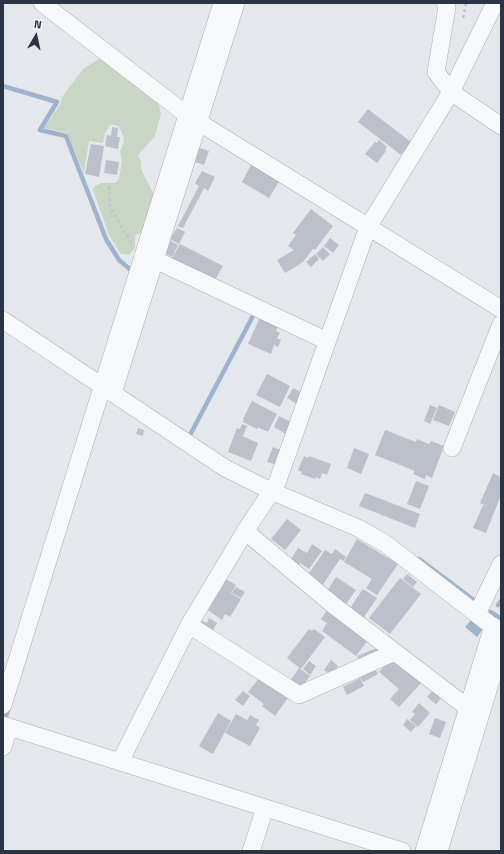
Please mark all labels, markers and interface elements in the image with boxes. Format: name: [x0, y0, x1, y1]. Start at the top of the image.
north arrow: [16, 16, 56, 56]
text: N: [33, 16, 43, 33]

